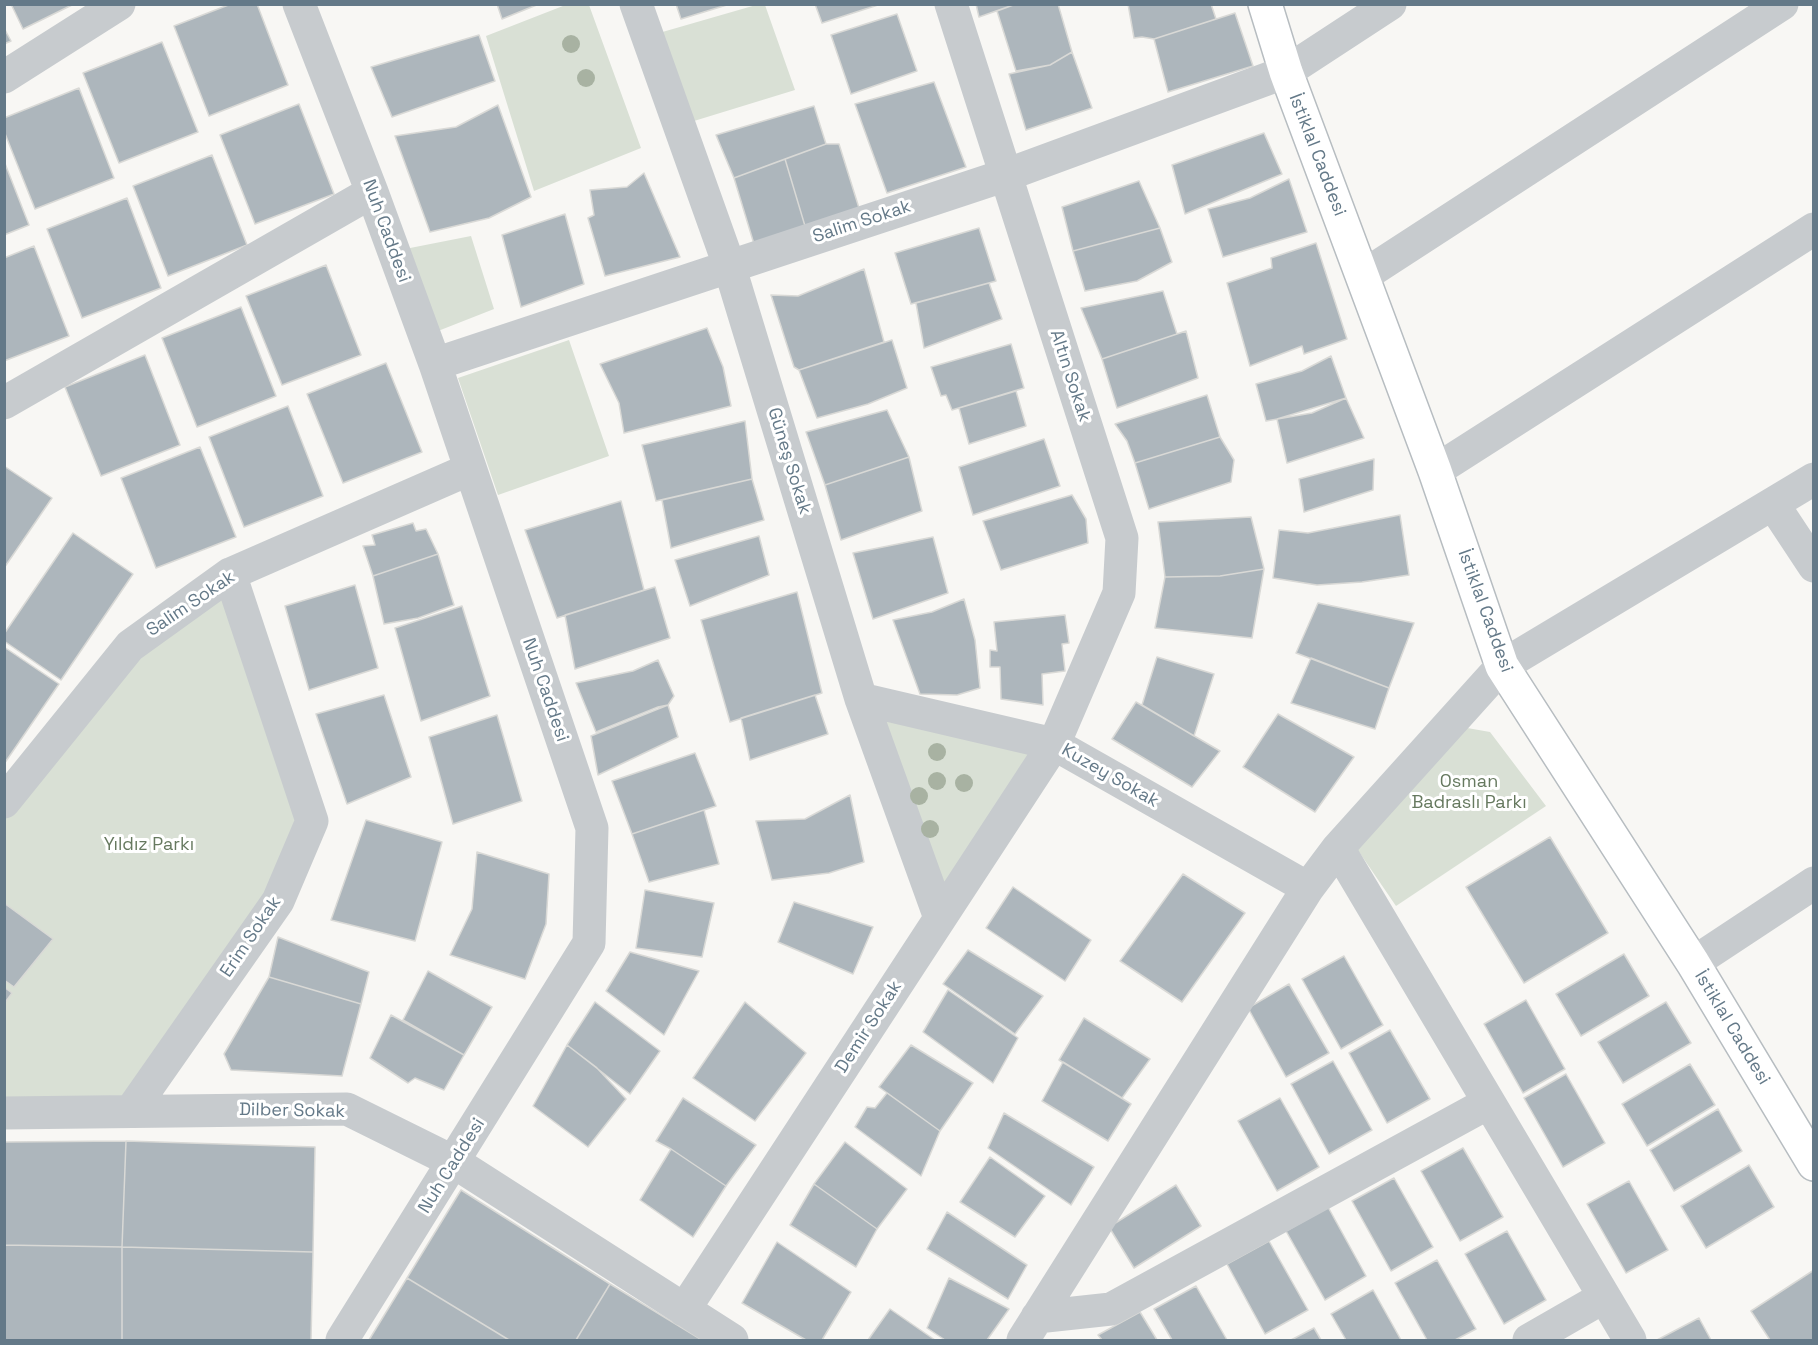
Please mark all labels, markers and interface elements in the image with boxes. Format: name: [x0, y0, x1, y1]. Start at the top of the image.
street label: İstiklal Caddesi: [1284, 91, 1350, 219]
street label: Nuh Caddesi: [357, 177, 415, 285]
street label: Salim Sokak: [810, 196, 914, 248]
street label: Altın Sokak: [1045, 327, 1095, 425]
street label: Güneş Sokak: [763, 405, 815, 517]
street label: İstiklal Caddesi: [1453, 547, 1517, 675]
street label: Salim Sokak: [143, 567, 239, 641]
street label: Nuh Caddesi: [517, 635, 573, 745]
street label: Kuzey Sokak: [1057, 739, 1163, 813]
park label: Osman Badraslı Parkı: [1411, 771, 1527, 814]
park label: Yıldız Parkı: [104, 834, 194, 856]
street label: Erim Sokak: [216, 892, 286, 982]
street label: İstiklal Caddesi: [1689, 967, 1775, 1089]
street label: Demir Sokak: [831, 977, 907, 1077]
street label: Dilber Sokak: [239, 1099, 345, 1123]
street label: Nuh Caddesi: [414, 1114, 490, 1218]

